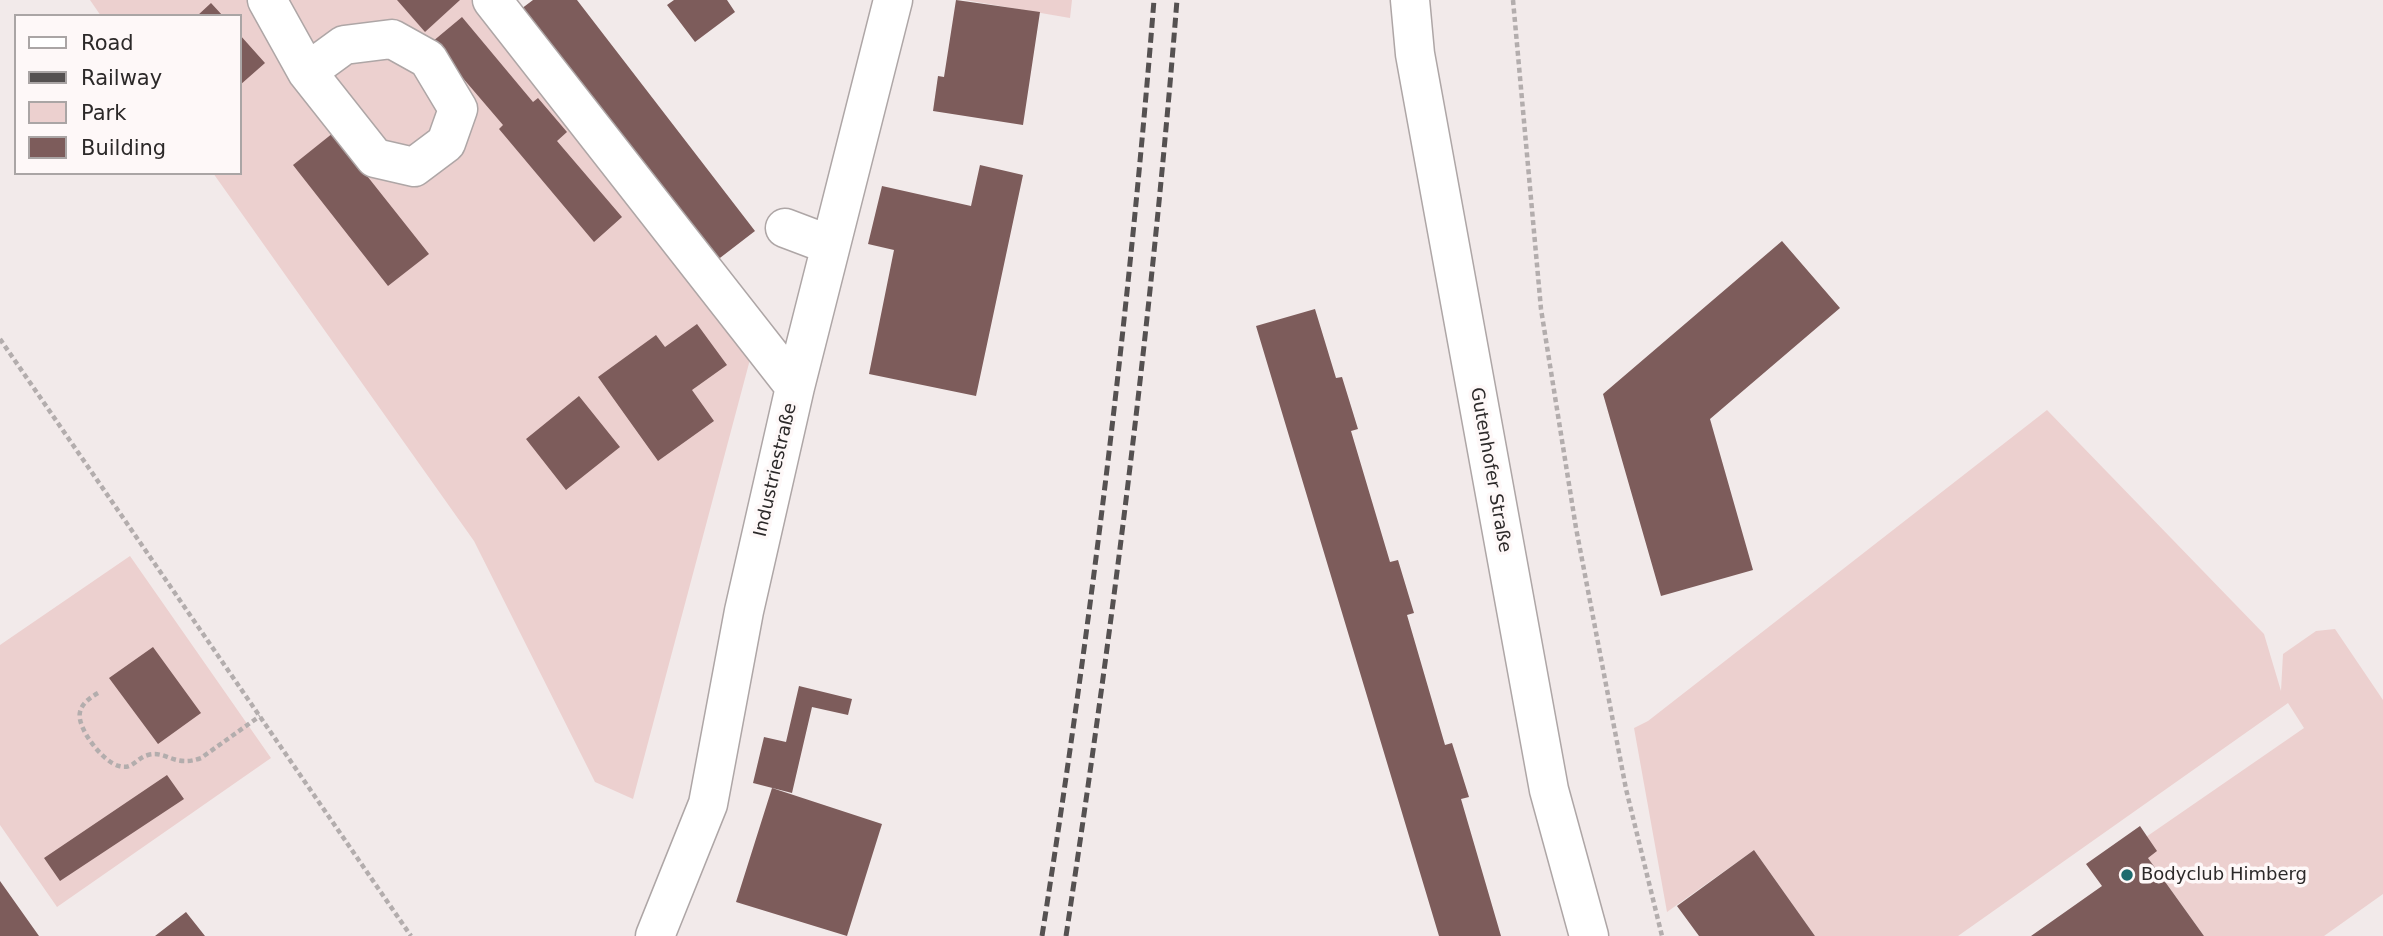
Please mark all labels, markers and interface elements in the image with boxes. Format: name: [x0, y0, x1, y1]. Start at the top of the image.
legend: [14, 14, 242, 175]
text: Road: [81, 31, 134, 55]
text: Railway: [81, 66, 162, 90]
text: Park: [81, 101, 126, 125]
text: Building: [81, 136, 166, 160]
street label: Gutenhofer Straße: [1465, 386, 1515, 554]
street label: Industriestraße: [750, 401, 802, 539]
place label: Bodyclub Himberg: [2141, 864, 2307, 886]
marker: Bodyclub Himberg: [2119, 867, 2135, 883]

